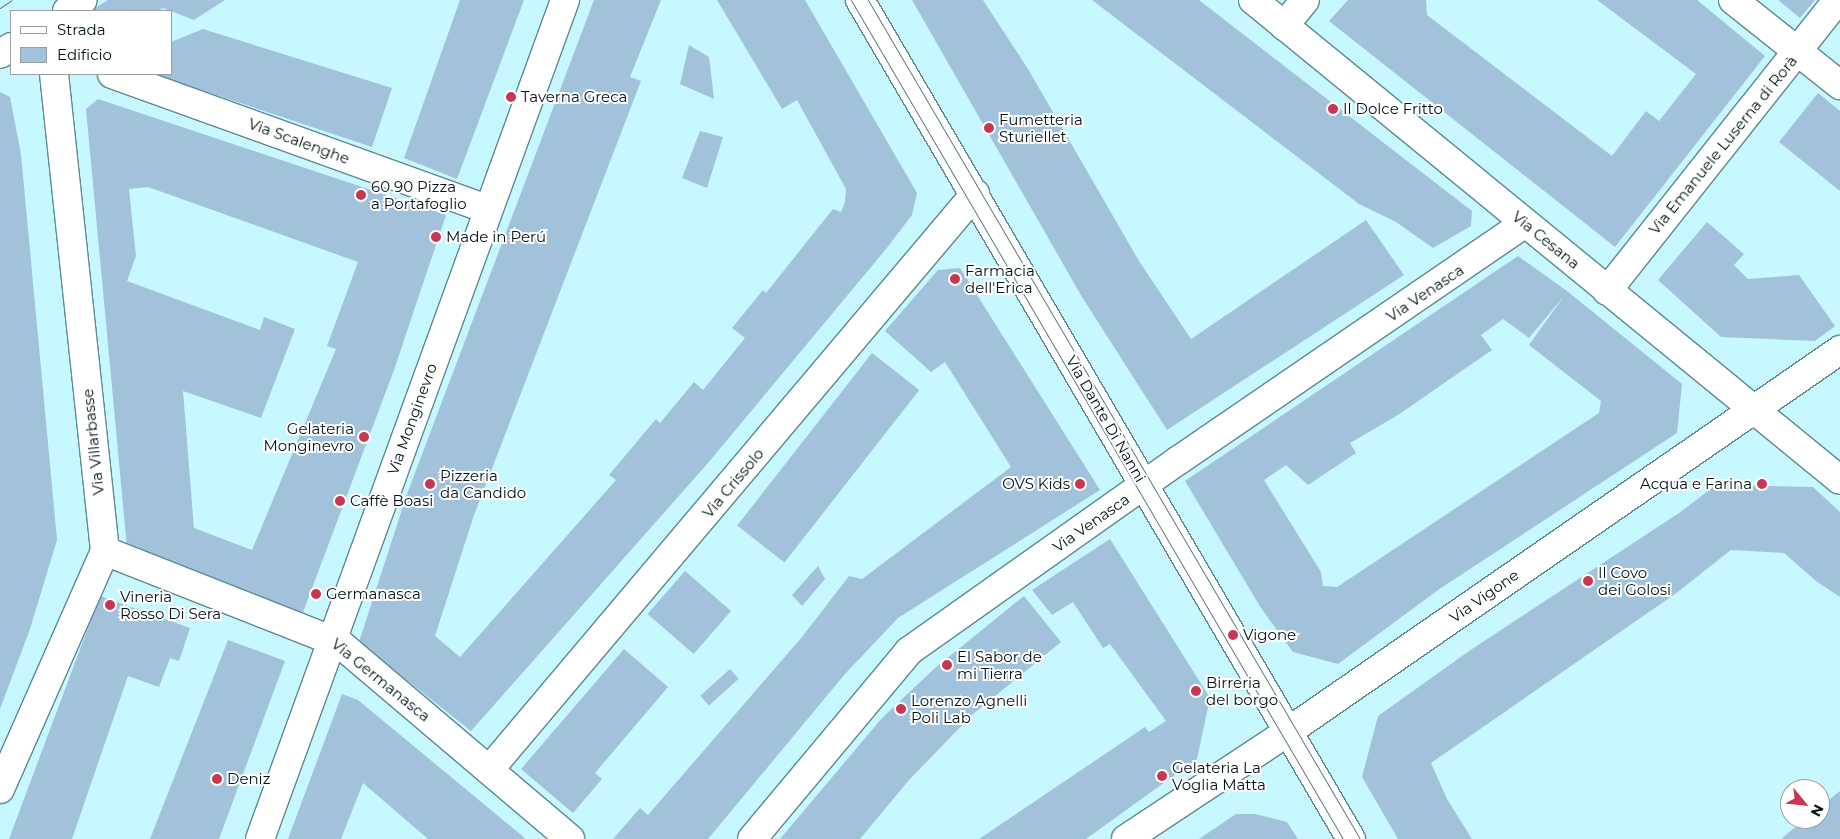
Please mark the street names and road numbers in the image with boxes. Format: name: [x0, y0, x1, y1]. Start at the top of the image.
street label: Via Emanuele Luserna di Rorà: [1645, 52, 1801, 238]
street label: Via Scalenghe: [246, 114, 352, 168]
street label: Via Cesana: [1509, 207, 1583, 273]
street label: Via Venasca: [1383, 261, 1467, 325]
street label: Via Dante Di Nanni: [1062, 353, 1150, 485]
street label: Via Monginevro: [383, 361, 441, 477]
street label: Via Villarbasse: [78, 388, 108, 496]
street label: Via Crissolo: [699, 445, 767, 521]
street label: Via Venasca: [1049, 490, 1133, 556]
street label: Via Vigone: [1446, 566, 1522, 626]
street label: Via Germanasca: [328, 635, 434, 725]

